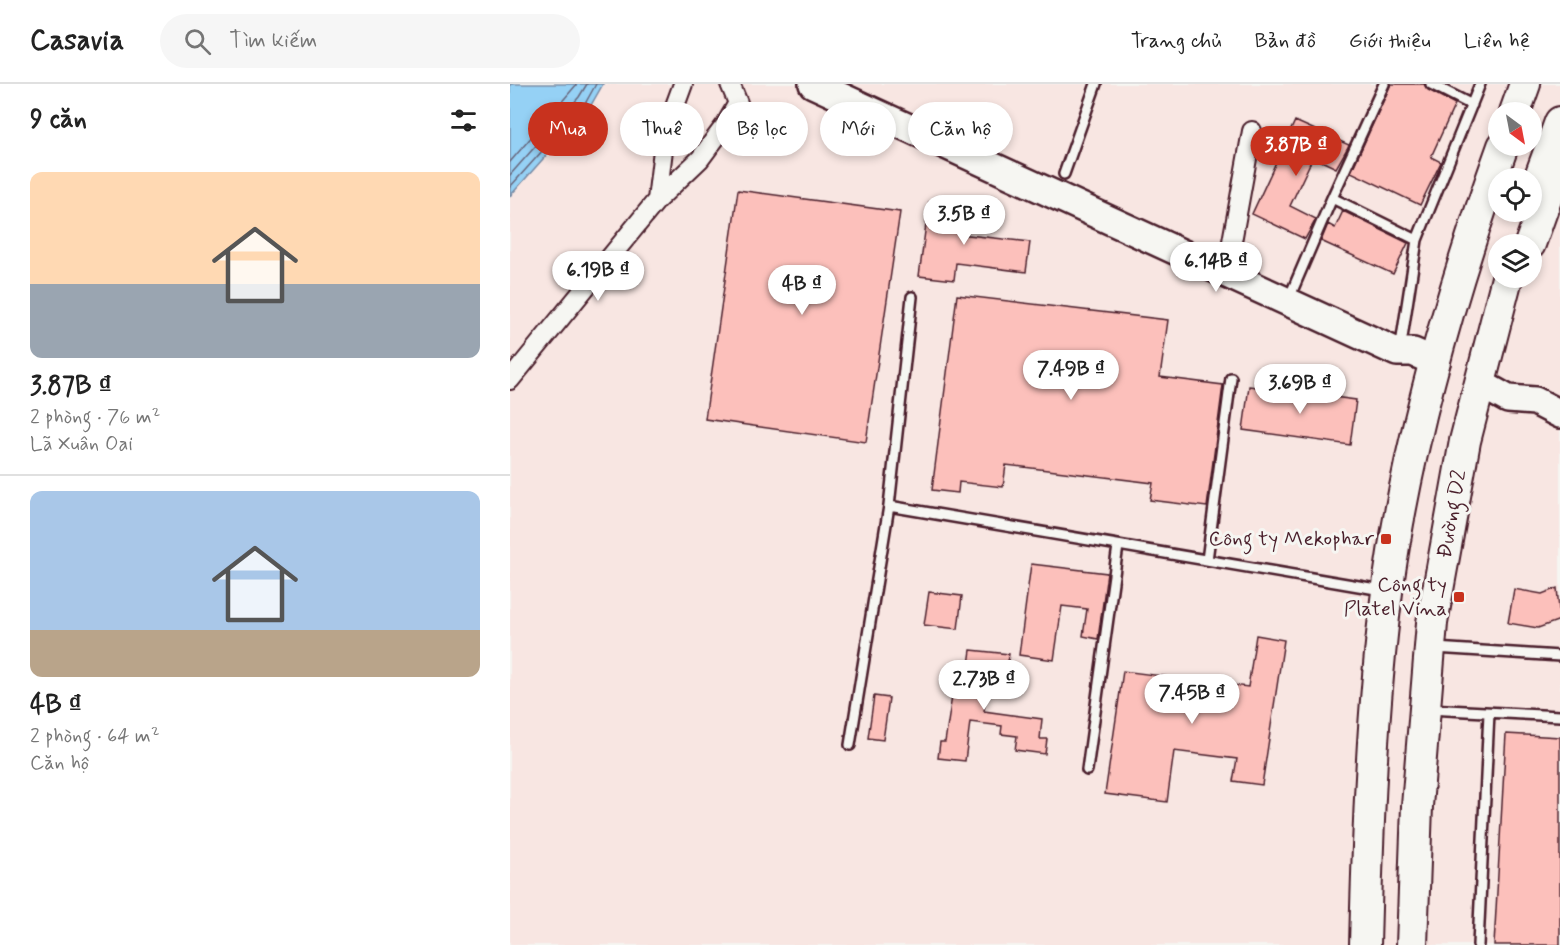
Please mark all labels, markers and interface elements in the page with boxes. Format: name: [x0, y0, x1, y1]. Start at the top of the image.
search box: [160, 14, 580, 68]
text: Casavia: [30, 23, 124, 60]
icon: search: [181, 25, 214, 58]
text: Tìm kiếm: [229, 27, 317, 55]
text: Trang chủ: [1131, 27, 1222, 55]
text: Bản đồ: [1255, 27, 1316, 55]
text: Giới thiệu: [1349, 27, 1431, 55]
text: Liên hệ: [1464, 27, 1530, 55]
chip: Mua: [528, 102, 608, 156]
chip: Thuê: [620, 102, 704, 156]
chip: Bộ lọc: [716, 102, 808, 156]
chip: Mới: [820, 102, 896, 156]
chip: Căn hộ: [908, 102, 1013, 156]
north arrow: [1488, 102, 1542, 156]
map controls: [1488, 102, 1542, 288]
text: 9 căn: [30, 103, 87, 137]
icon: filters: [447, 104, 480, 137]
pin: 3.87B ₫: [1241, 126, 1351, 177]
text: 3.87B ₫: [1265, 132, 1327, 159]
button: locate: [1488, 168, 1542, 222]
pin: 3.5B ₫: [915, 195, 1013, 246]
text: 3.5B ₫: [937, 201, 991, 228]
icon: home: [201, 211, 309, 319]
button: layers: [1488, 234, 1542, 288]
pin: 6.14B ₫: [1161, 242, 1271, 293]
text: 6.14B ₫: [1184, 248, 1248, 275]
pin: 6.19B ₫: [543, 251, 653, 302]
text: 6.19B ₫: [566, 257, 630, 284]
pin: 4B ₫: [766, 265, 838, 316]
text: 4B ₫: [782, 271, 822, 298]
pin: 7.49B ₫: [1016, 350, 1126, 401]
text: 7.49B ₫: [1037, 356, 1105, 383]
pin: 3.69B ₫: [1245, 364, 1355, 415]
text: 3.87B ₫: [30, 370, 112, 404]
text: 3.69B ₫: [1268, 370, 1332, 397]
text: 2 phòng · 76 m²: [30, 404, 160, 431]
text: Lã Xuân Oai: [30, 431, 133, 458]
street label: Đường D2: [1430, 468, 1475, 561]
place label: Công ty Mekophar: [1208, 525, 1374, 555]
icon: home: [201, 530, 309, 638]
marker: Công ty Mekophar: [1379, 532, 1393, 546]
place label: Công ty Platel Vina: [1344, 571, 1447, 623]
marker: Công ty Platel Vina: [1452, 590, 1466, 604]
pin: 2.73B ₫: [929, 660, 1039, 711]
text: 2.73B ₫: [953, 666, 1015, 693]
pin: 7.45B ₫: [1137, 674, 1247, 725]
text: 7.45B ₫: [1159, 680, 1225, 707]
text: 4B ₫: [30, 689, 82, 723]
text: 2 phòng · 64 m²: [30, 723, 160, 750]
text: Căn hộ: [30, 750, 90, 777]

